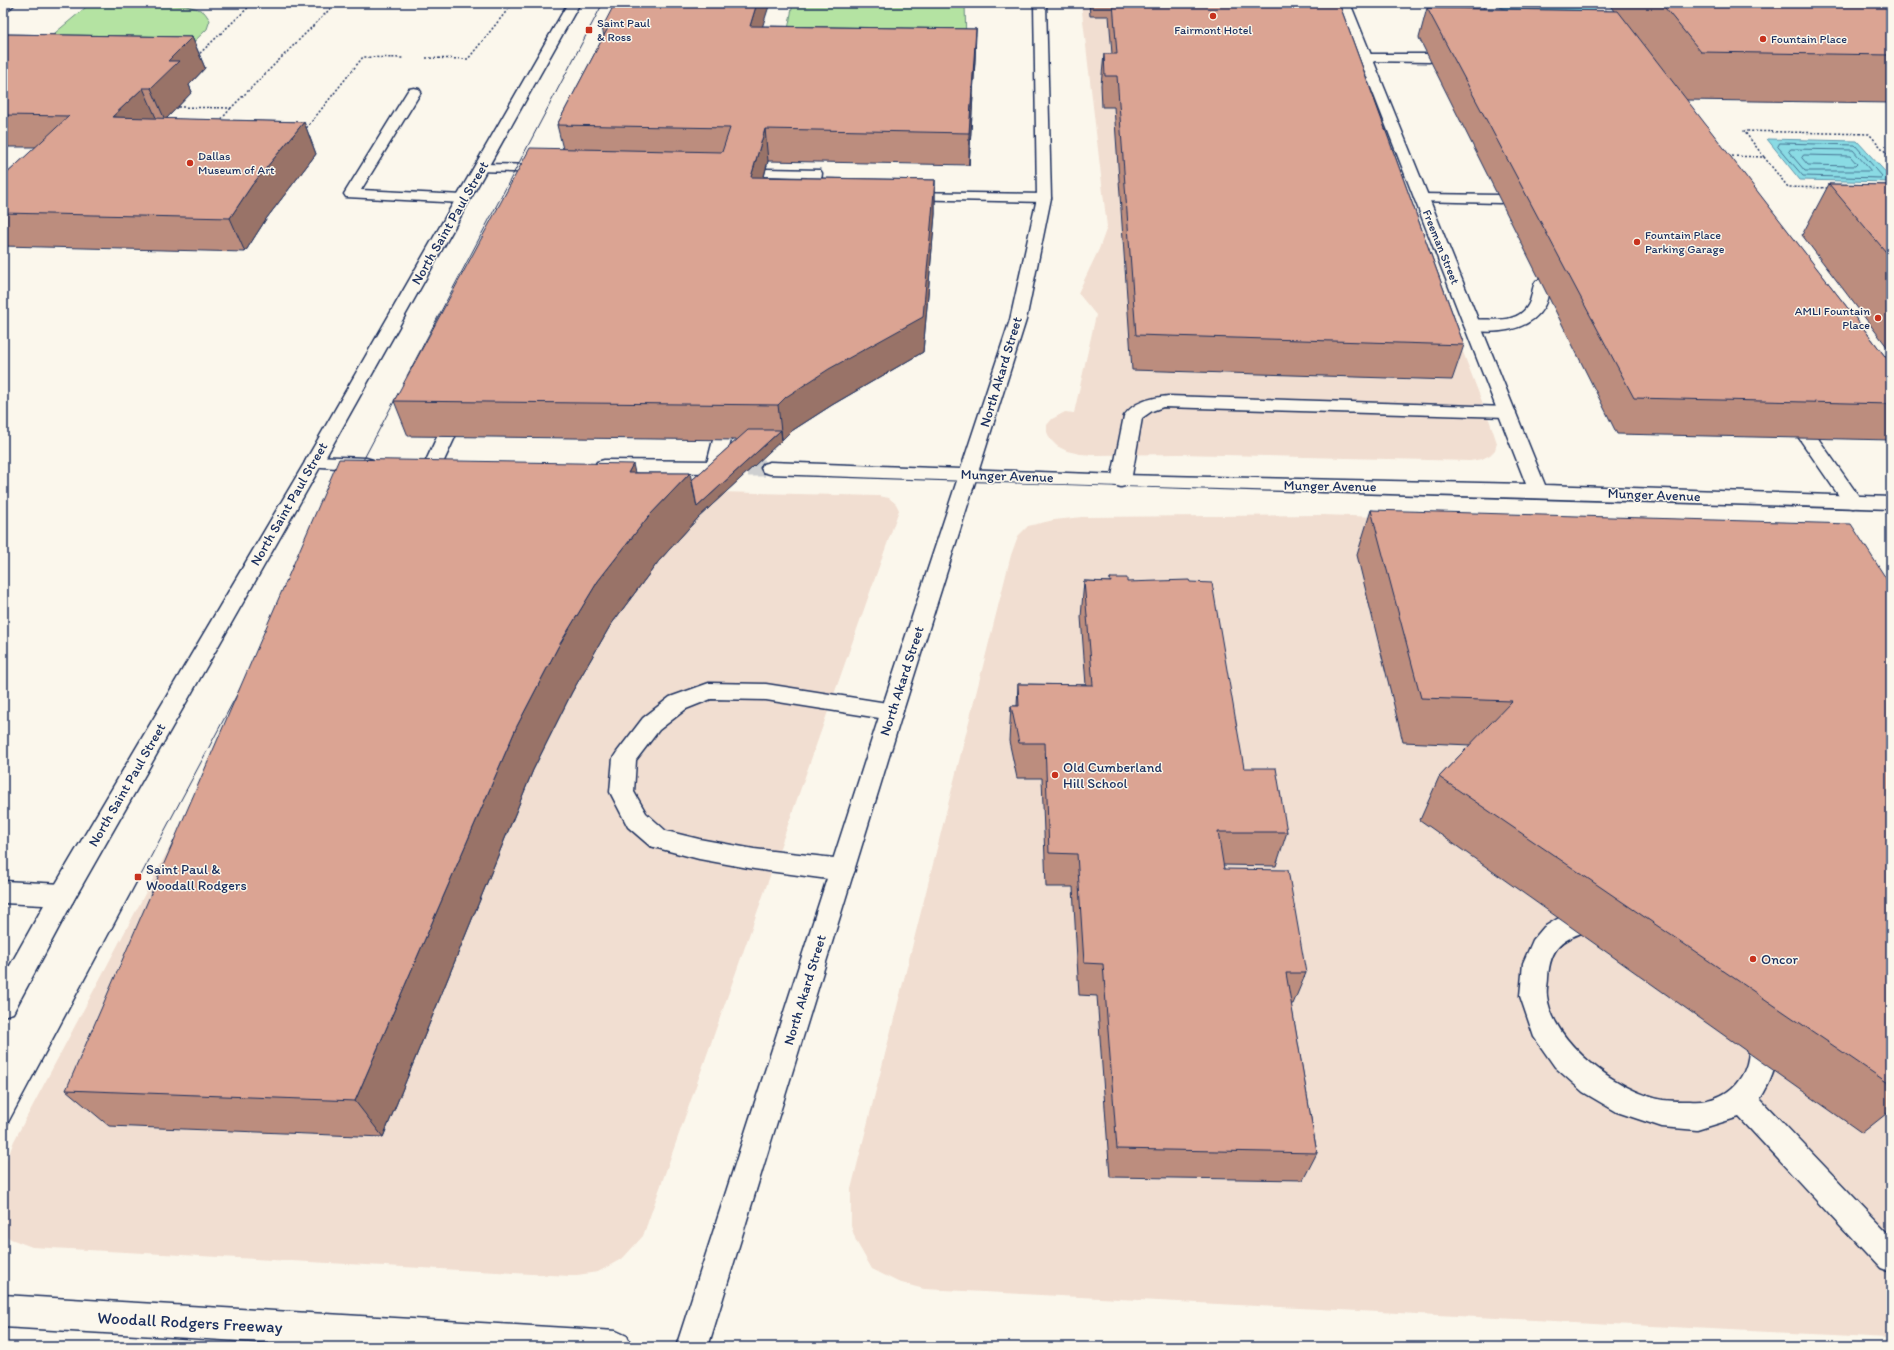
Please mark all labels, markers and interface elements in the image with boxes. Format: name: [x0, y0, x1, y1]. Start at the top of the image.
marker: Fairmont Hotel: [1208, 11, 1218, 21]
place label: Saint Paul & Ross: [597, 16, 651, 44]
place label: Fairmont Hotel: [1174, 23, 1252, 37]
marker: Saint Paul & Ross: [584, 25, 594, 35]
place label: Fountain Place: [1771, 32, 1847, 46]
marker: Fountain Place: [1758, 34, 1768, 44]
place label: Dallas Museum of Art: [198, 149, 275, 177]
marker: Dallas Museum of Art: [185, 158, 195, 168]
street label: North Saint Paul Street: [408, 158, 492, 288]
street label: Freeman Street: [1420, 208, 1463, 287]
place label: Fountain Place Parking Garage: [1645, 228, 1725, 256]
marker: Fountain Place Parking Garage: [1632, 237, 1642, 247]
place label: AMLI Fountain Place: [1795, 304, 1870, 332]
marker: AMLI Fountain Place: [1873, 313, 1883, 323]
street label: North Akard Street: [976, 315, 1026, 429]
street label: North Saint Paul Street: [247, 439, 331, 569]
street label: Munger Avenue: [960, 466, 1054, 486]
street label: Munger Avenue: [1283, 477, 1377, 495]
street label: Munger Avenue: [1607, 485, 1701, 505]
street label: North Akard Street: [876, 624, 928, 738]
street label: North Saint Paul Street: [85, 720, 169, 850]
place label: Old Cumberland Hill School: [1063, 759, 1163, 792]
marker: Old Cumberland Hill School: [1050, 770, 1060, 780]
place label: Saint Paul & Woodall Rodgers: [146, 861, 247, 894]
marker: Saint Paul & Woodall Rodgers: [133, 872, 143, 882]
street label: North Akard Street: [780, 933, 830, 1047]
place label: Oncor: [1761, 951, 1799, 968]
marker: Oncor: [1748, 954, 1758, 964]
street label: Woodall Rodgers Freeway: [97, 1307, 283, 1337]

